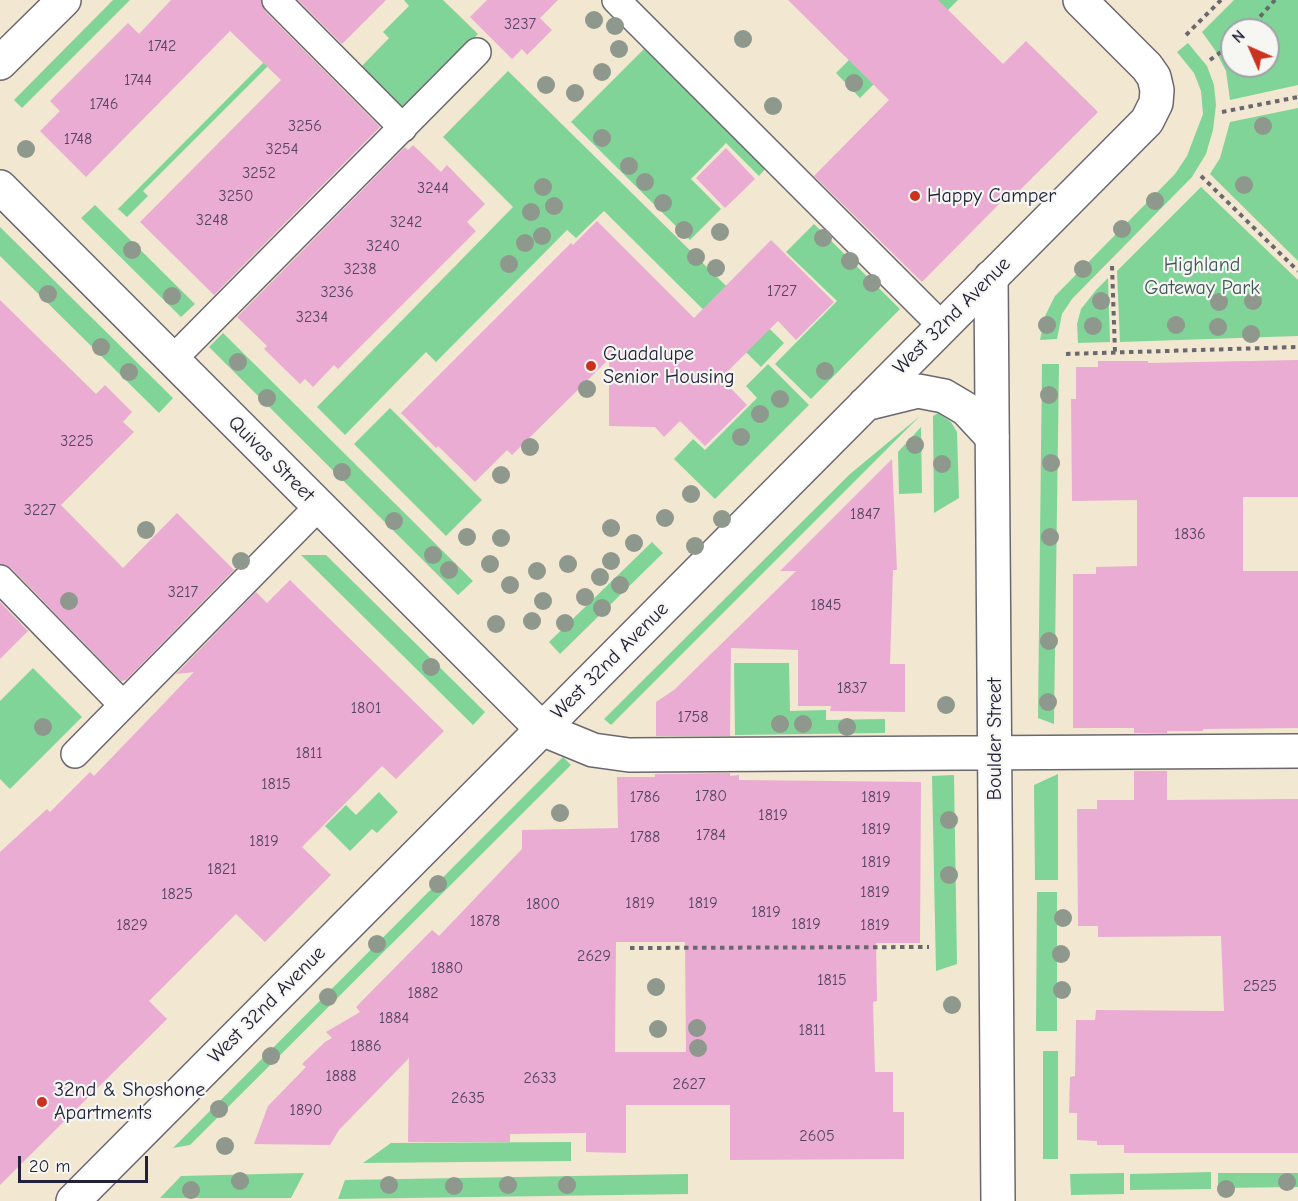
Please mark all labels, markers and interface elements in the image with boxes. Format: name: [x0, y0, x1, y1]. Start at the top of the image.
house number: 3237: [504, 14, 536, 34]
north arrow: [1220, 18, 1280, 78]
text: N: [1229, 27, 1249, 47]
house number: 1742: [148, 36, 176, 56]
house number: 1744: [124, 70, 152, 90]
house number: 1746: [89, 94, 119, 114]
house number: 3256: [288, 116, 322, 136]
house number: 1748: [64, 129, 92, 149]
house number: 3254: [266, 139, 298, 159]
house number: 3252: [242, 163, 276, 183]
house number: 3244: [417, 178, 449, 198]
place label: Happy Camper: [927, 184, 1056, 208]
house number: 3250: [219, 186, 253, 206]
marker: Happy Camper: [908, 189, 922, 203]
house number: 3248: [196, 210, 228, 230]
house number: 3242: [390, 212, 422, 232]
house number: 3240: [366, 236, 400, 256]
street label: West 32nd Avenue: [888, 252, 1016, 380]
park label: Highland Gateway Park: [1144, 253, 1260, 300]
house number: 3238: [344, 259, 376, 279]
house number: 1727: [767, 281, 797, 301]
house number: 3236: [320, 282, 354, 302]
house number: 3234: [296, 307, 328, 327]
place label: Guadalupe Senior Housing: [603, 342, 735, 389]
marker: Guadalupe Senior Housing: [584, 359, 598, 373]
street label: Quivas Street: [223, 411, 319, 507]
house number: 3225: [60, 431, 94, 451]
house number: 3227: [24, 500, 56, 520]
house number: 1847: [850, 504, 880, 524]
house number: 1836: [1174, 524, 1206, 544]
house number: 3217: [168, 582, 198, 602]
house number: 1845: [811, 595, 841, 615]
street label: West 32nd Avenue: [546, 597, 674, 725]
house number: 1837: [837, 678, 867, 698]
street label: Boulder Street: [983, 678, 1007, 800]
house number: 1801: [351, 698, 381, 718]
house number: 1758: [678, 707, 708, 727]
house number: 1811: [295, 743, 323, 763]
house number: 1815: [261, 774, 291, 794]
house number: 1780: [695, 786, 727, 806]
house number: 1786: [630, 787, 660, 807]
house number: 1819: [861, 787, 891, 807]
house number: 1819: [758, 805, 788, 825]
house number: 1819: [861, 819, 891, 839]
house number: 1784: [696, 825, 726, 845]
house number: 1788: [630, 827, 660, 847]
house number: 1819: [249, 831, 279, 851]
house number: 1819: [861, 852, 891, 872]
house number: 1821: [207, 859, 237, 879]
house number: 1819: [860, 882, 890, 902]
house number: 1825: [161, 884, 193, 904]
house number: 1819: [625, 893, 655, 913]
house number: 1819: [688, 893, 718, 913]
house number: 1800: [526, 894, 560, 914]
house number: 1819: [751, 902, 781, 922]
house number: 1878: [470, 911, 500, 931]
house number: 1819: [791, 914, 821, 934]
house number: 1829: [116, 915, 148, 935]
house number: 1819: [860, 915, 890, 935]
street label: West 32nd Avenue: [203, 941, 331, 1069]
house number: 2629: [577, 946, 611, 966]
house number: 1880: [431, 958, 463, 978]
house number: 1815: [817, 970, 847, 990]
house number: 2525: [1243, 976, 1277, 996]
house number: 1882: [407, 983, 439, 1003]
house number: 1884: [379, 1008, 409, 1028]
house number: 1811: [798, 1020, 826, 1040]
house number: 1886: [350, 1036, 382, 1056]
house number: 1888: [325, 1066, 357, 1086]
house number: 2633: [523, 1068, 557, 1088]
house number: 2627: [673, 1074, 705, 1094]
place label: 32nd & Shoshone Apartments: [54, 1078, 205, 1125]
house number: 2635: [451, 1088, 485, 1108]
marker: 32nd & Shoshone Apartments: [35, 1095, 49, 1109]
house number: 1890: [290, 1100, 322, 1120]
house number: 2605: [799, 1126, 835, 1146]
scale bar: [21, 1144, 152, 1182]
text: 20 m: [29, 1156, 70, 1177]

